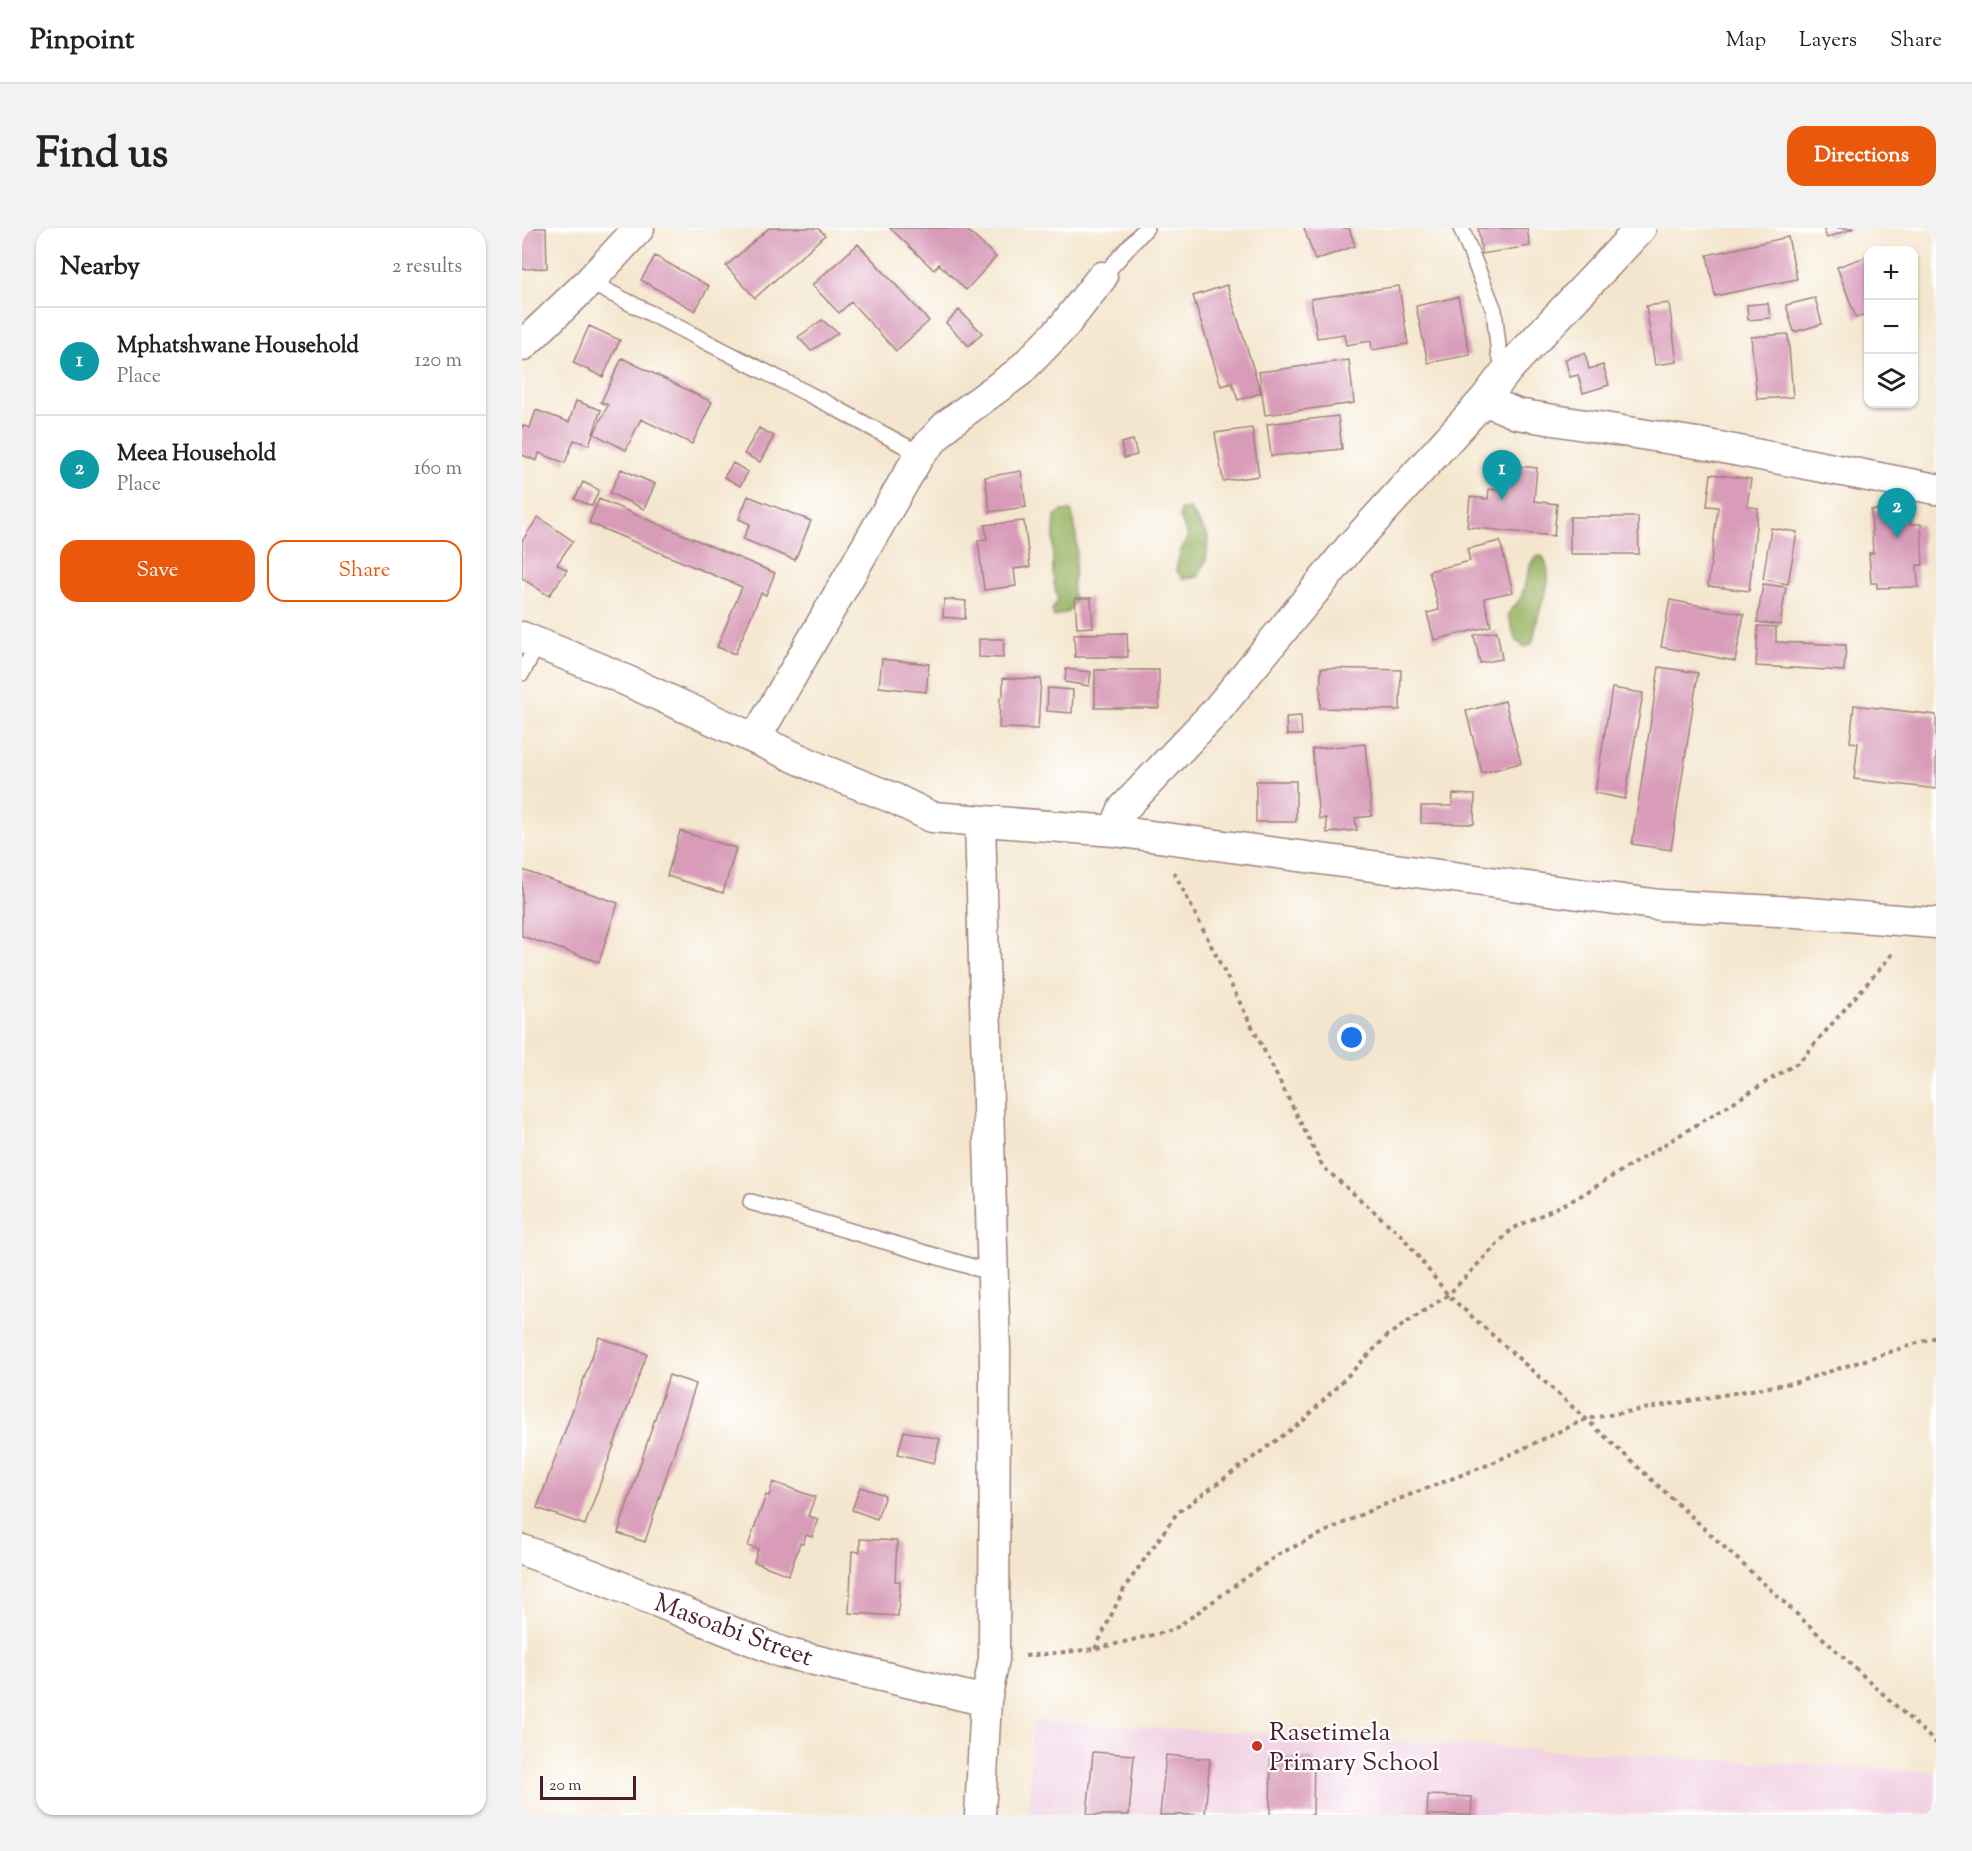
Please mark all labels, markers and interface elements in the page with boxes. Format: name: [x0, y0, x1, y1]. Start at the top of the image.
text: Pinpoint: [30, 21, 134, 61]
text: Map: [1726, 26, 1766, 56]
text: Layers: [1799, 26, 1857, 56]
text: Share: [1890, 26, 1942, 56]
text: Find us: [36, 126, 168, 186]
button: Directions: [1787, 126, 1936, 186]
map controls: [1864, 246, 1918, 408]
button: +: [1864, 246, 1918, 300]
text: Nearby: [60, 249, 140, 286]
text: 2 results: [392, 253, 462, 282]
button: −: [1864, 300, 1918, 354]
text: Mphatshwane Household: [117, 331, 359, 363]
text: 1: [76, 347, 83, 376]
text: 120 m: [414, 347, 462, 376]
button: layers: [1864, 354, 1918, 408]
text: Place: [117, 363, 161, 392]
text: Meea Household: [117, 439, 276, 471]
pin: 1: [1482, 450, 1522, 500]
text: 2: [75, 455, 84, 484]
text: 160 m: [414, 455, 462, 484]
text: Place: [117, 471, 161, 500]
pin: 2: [1878, 488, 1916, 538]
button: Save: [60, 540, 255, 602]
button: Share: [267, 540, 462, 602]
your location: [1337, 1023, 1366, 1052]
street label: Masoabi Street: [649, 1586, 818, 1677]
place label: Rasetimela Primary School: [1269, 1715, 1439, 1782]
marker: Rasetimela Primary School: [1250, 1739, 1264, 1753]
scale bar: [540, 1773, 636, 1800]
text: 20 m: [549, 1775, 582, 1798]

